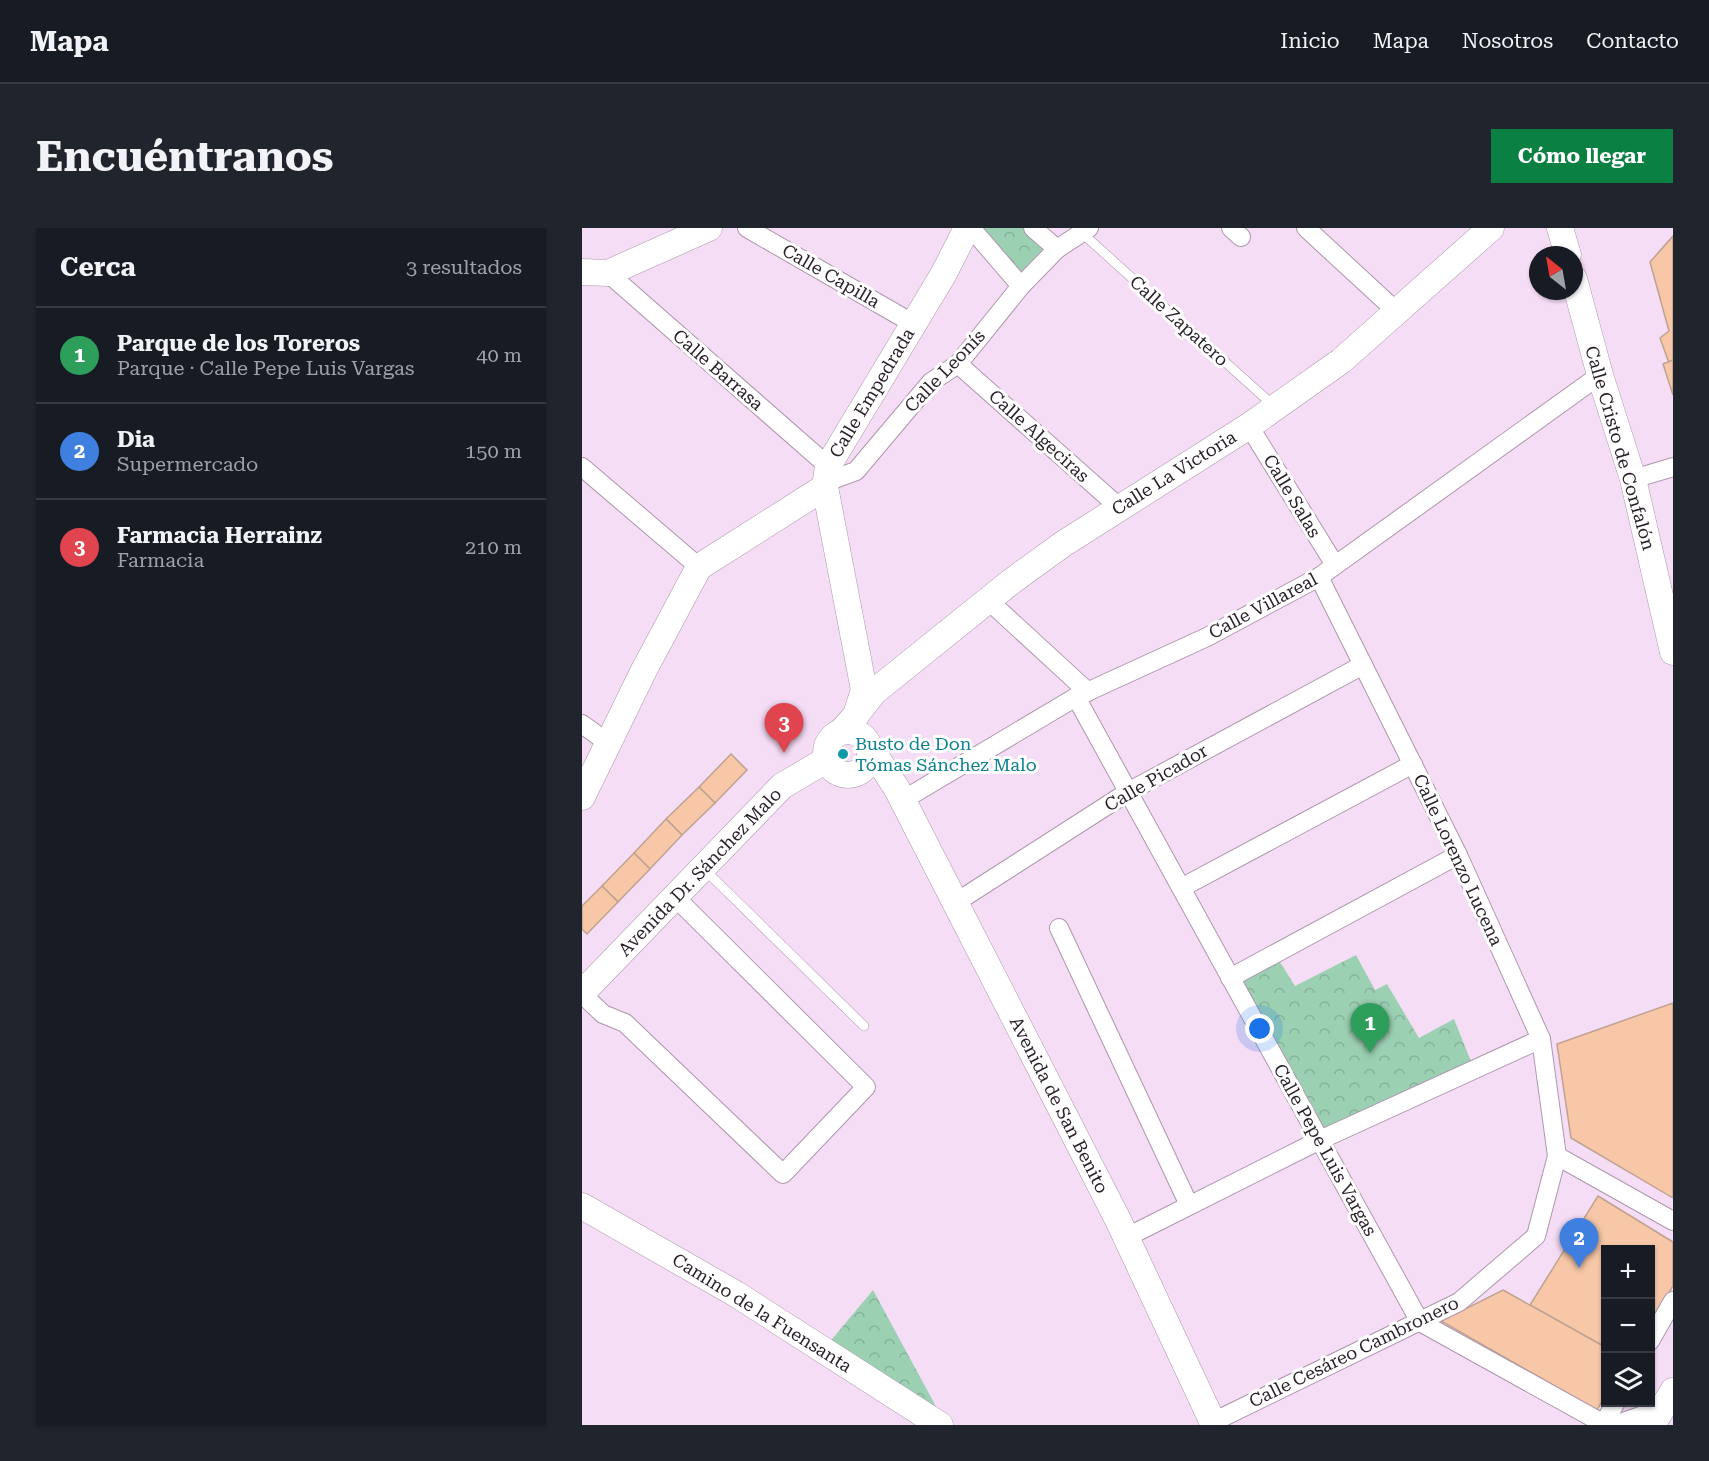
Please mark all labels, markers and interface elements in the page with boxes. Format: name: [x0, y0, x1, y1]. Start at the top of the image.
text: Mapa: [30, 25, 109, 58]
text: Inicio: [1280, 29, 1340, 53]
text: Mapa: [1373, 29, 1429, 53]
text: Nosotros: [1462, 29, 1553, 53]
text: Contacto: [1586, 29, 1679, 53]
button: Cómo llegar: [1491, 129, 1673, 183]
text: Encuéntranos: [36, 132, 334, 181]
street label: Calle Capilla: [779, 239, 884, 312]
north arrow: [1529, 246, 1583, 300]
text: Cerca: [60, 252, 136, 282]
text: 3 resultados: [406, 255, 522, 279]
street label: Calle Zapatero: [1126, 271, 1233, 370]
street label: Calle Empedrada: [825, 324, 919, 461]
street label: Calle Barrasa: [669, 325, 768, 415]
street label: Calle Leonís: [900, 325, 989, 416]
text: Parque de los Toreros: [117, 331, 360, 356]
text: 1: [74, 343, 85, 367]
text: 40 m: [476, 343, 522, 367]
street label: Calle Cristo de Confalón: [1581, 343, 1660, 553]
text: Parque · Calle Pepe Luis Vargas: [117, 356, 414, 380]
street label: Calle Algeciras: [985, 385, 1094, 486]
street label: Calle La Victoria: [1108, 426, 1240, 519]
text: Dia: [117, 427, 155, 452]
text: 2: [74, 439, 85, 463]
text: 150 m: [465, 439, 522, 463]
street label: Calle Salas: [1259, 450, 1325, 541]
text: Supermercado: [117, 452, 258, 476]
text: Farmacia Herrainz: [117, 523, 322, 548]
text: 3: [74, 535, 85, 559]
text: 210 m: [465, 535, 522, 559]
text: Farmacia: [117, 548, 204, 572]
street label: Calle Villareal: [1205, 568, 1321, 643]
pin: 3: [764, 704, 804, 753]
place label: Busto de Don Tómas Sánchez Malo: [855, 733, 1037, 775]
street label: Calle Picador: [1101, 740, 1211, 815]
marker: Busto de Don Tómas Sánchez Malo: [836, 747, 850, 761]
street label: Calle Lorenzo Lucena: [1409, 771, 1508, 949]
street label: Avenida Dr. Sánchez Malo: [614, 783, 786, 960]
pin: 1: [1350, 1004, 1390, 1053]
street label: Avenida de San Benito: [1006, 1013, 1113, 1197]
your location: [1245, 1014, 1274, 1043]
street label: Calle Pepe Luis Vargas: [1269, 1060, 1381, 1239]
pin: 2: [1560, 1218, 1598, 1268]
map controls: [1601, 1245, 1655, 1407]
button: +: [1601, 1245, 1655, 1299]
street label: Camino de la Fuensanta: [669, 1249, 856, 1377]
street label: Calle Cesáreo Cambronero: [1246, 1292, 1462, 1412]
button: −: [1601, 1299, 1655, 1353]
button: layers: [1601, 1353, 1655, 1407]

